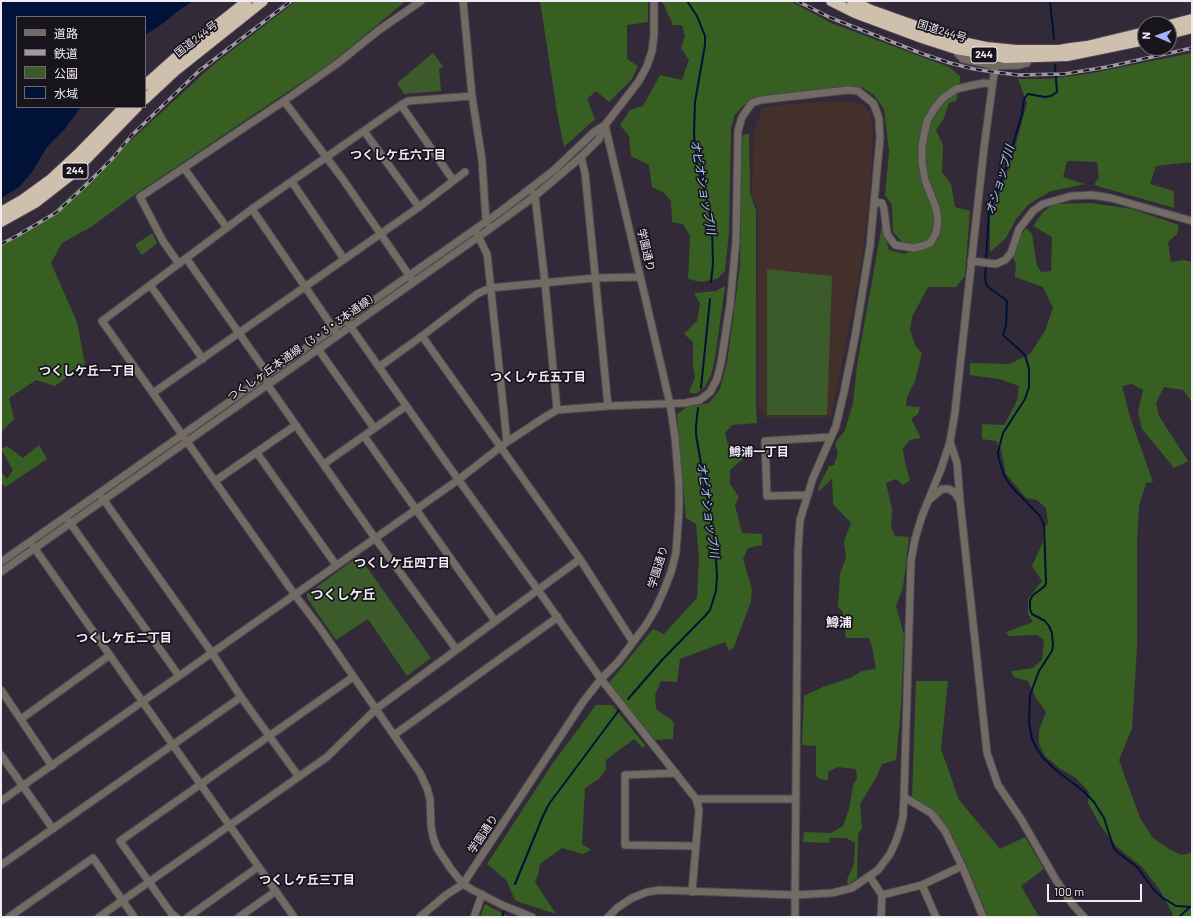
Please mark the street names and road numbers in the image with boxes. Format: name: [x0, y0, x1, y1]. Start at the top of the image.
street label: 国道244号: [916, 17, 968, 45]
street label: 国道244号: [172, 18, 220, 60]
road number: 244: [971, 47, 997, 63]
road number: 244: [62, 163, 88, 179]
street label: 学園通り: [635, 227, 657, 273]
street label: つくしヶ丘本通線（3・3・3本通線）: [225, 288, 381, 404]
street label: 学園通り: [645, 544, 671, 590]
street label: 学園通り: [465, 812, 501, 856]

